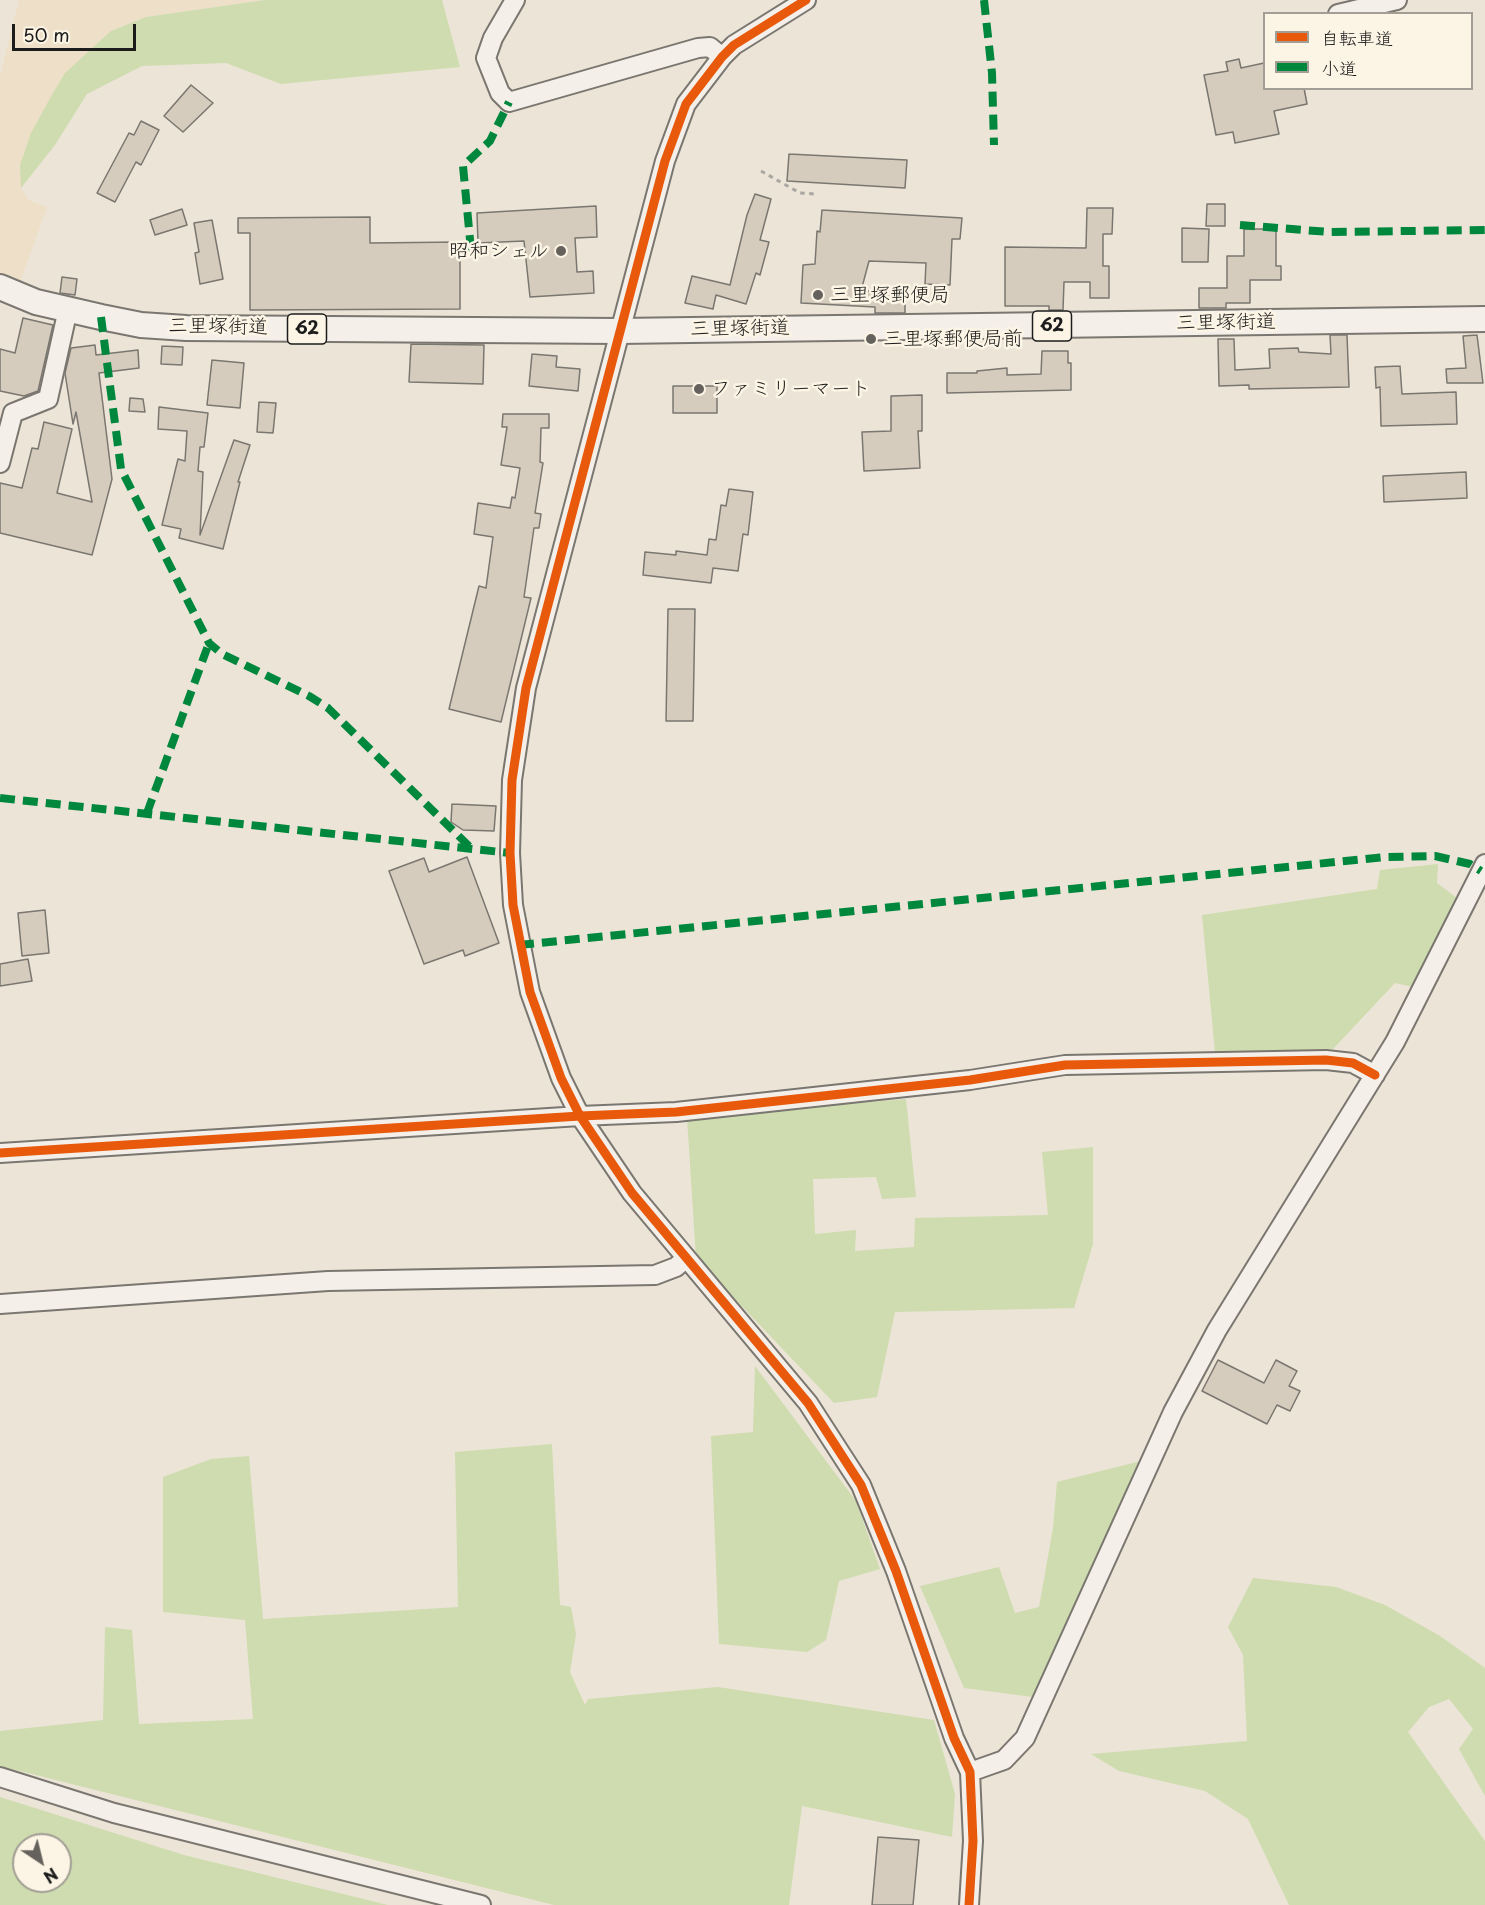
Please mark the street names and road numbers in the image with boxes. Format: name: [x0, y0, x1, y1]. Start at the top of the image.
street label: 三里塚街道: [1176, 310, 1276, 336]
road number: 62: [1032, 311, 1072, 341]
street label: 三里塚街道: [168, 314, 268, 340]
road number: 62: [288, 314, 326, 344]
street label: 三里塚街道: [690, 316, 790, 342]

